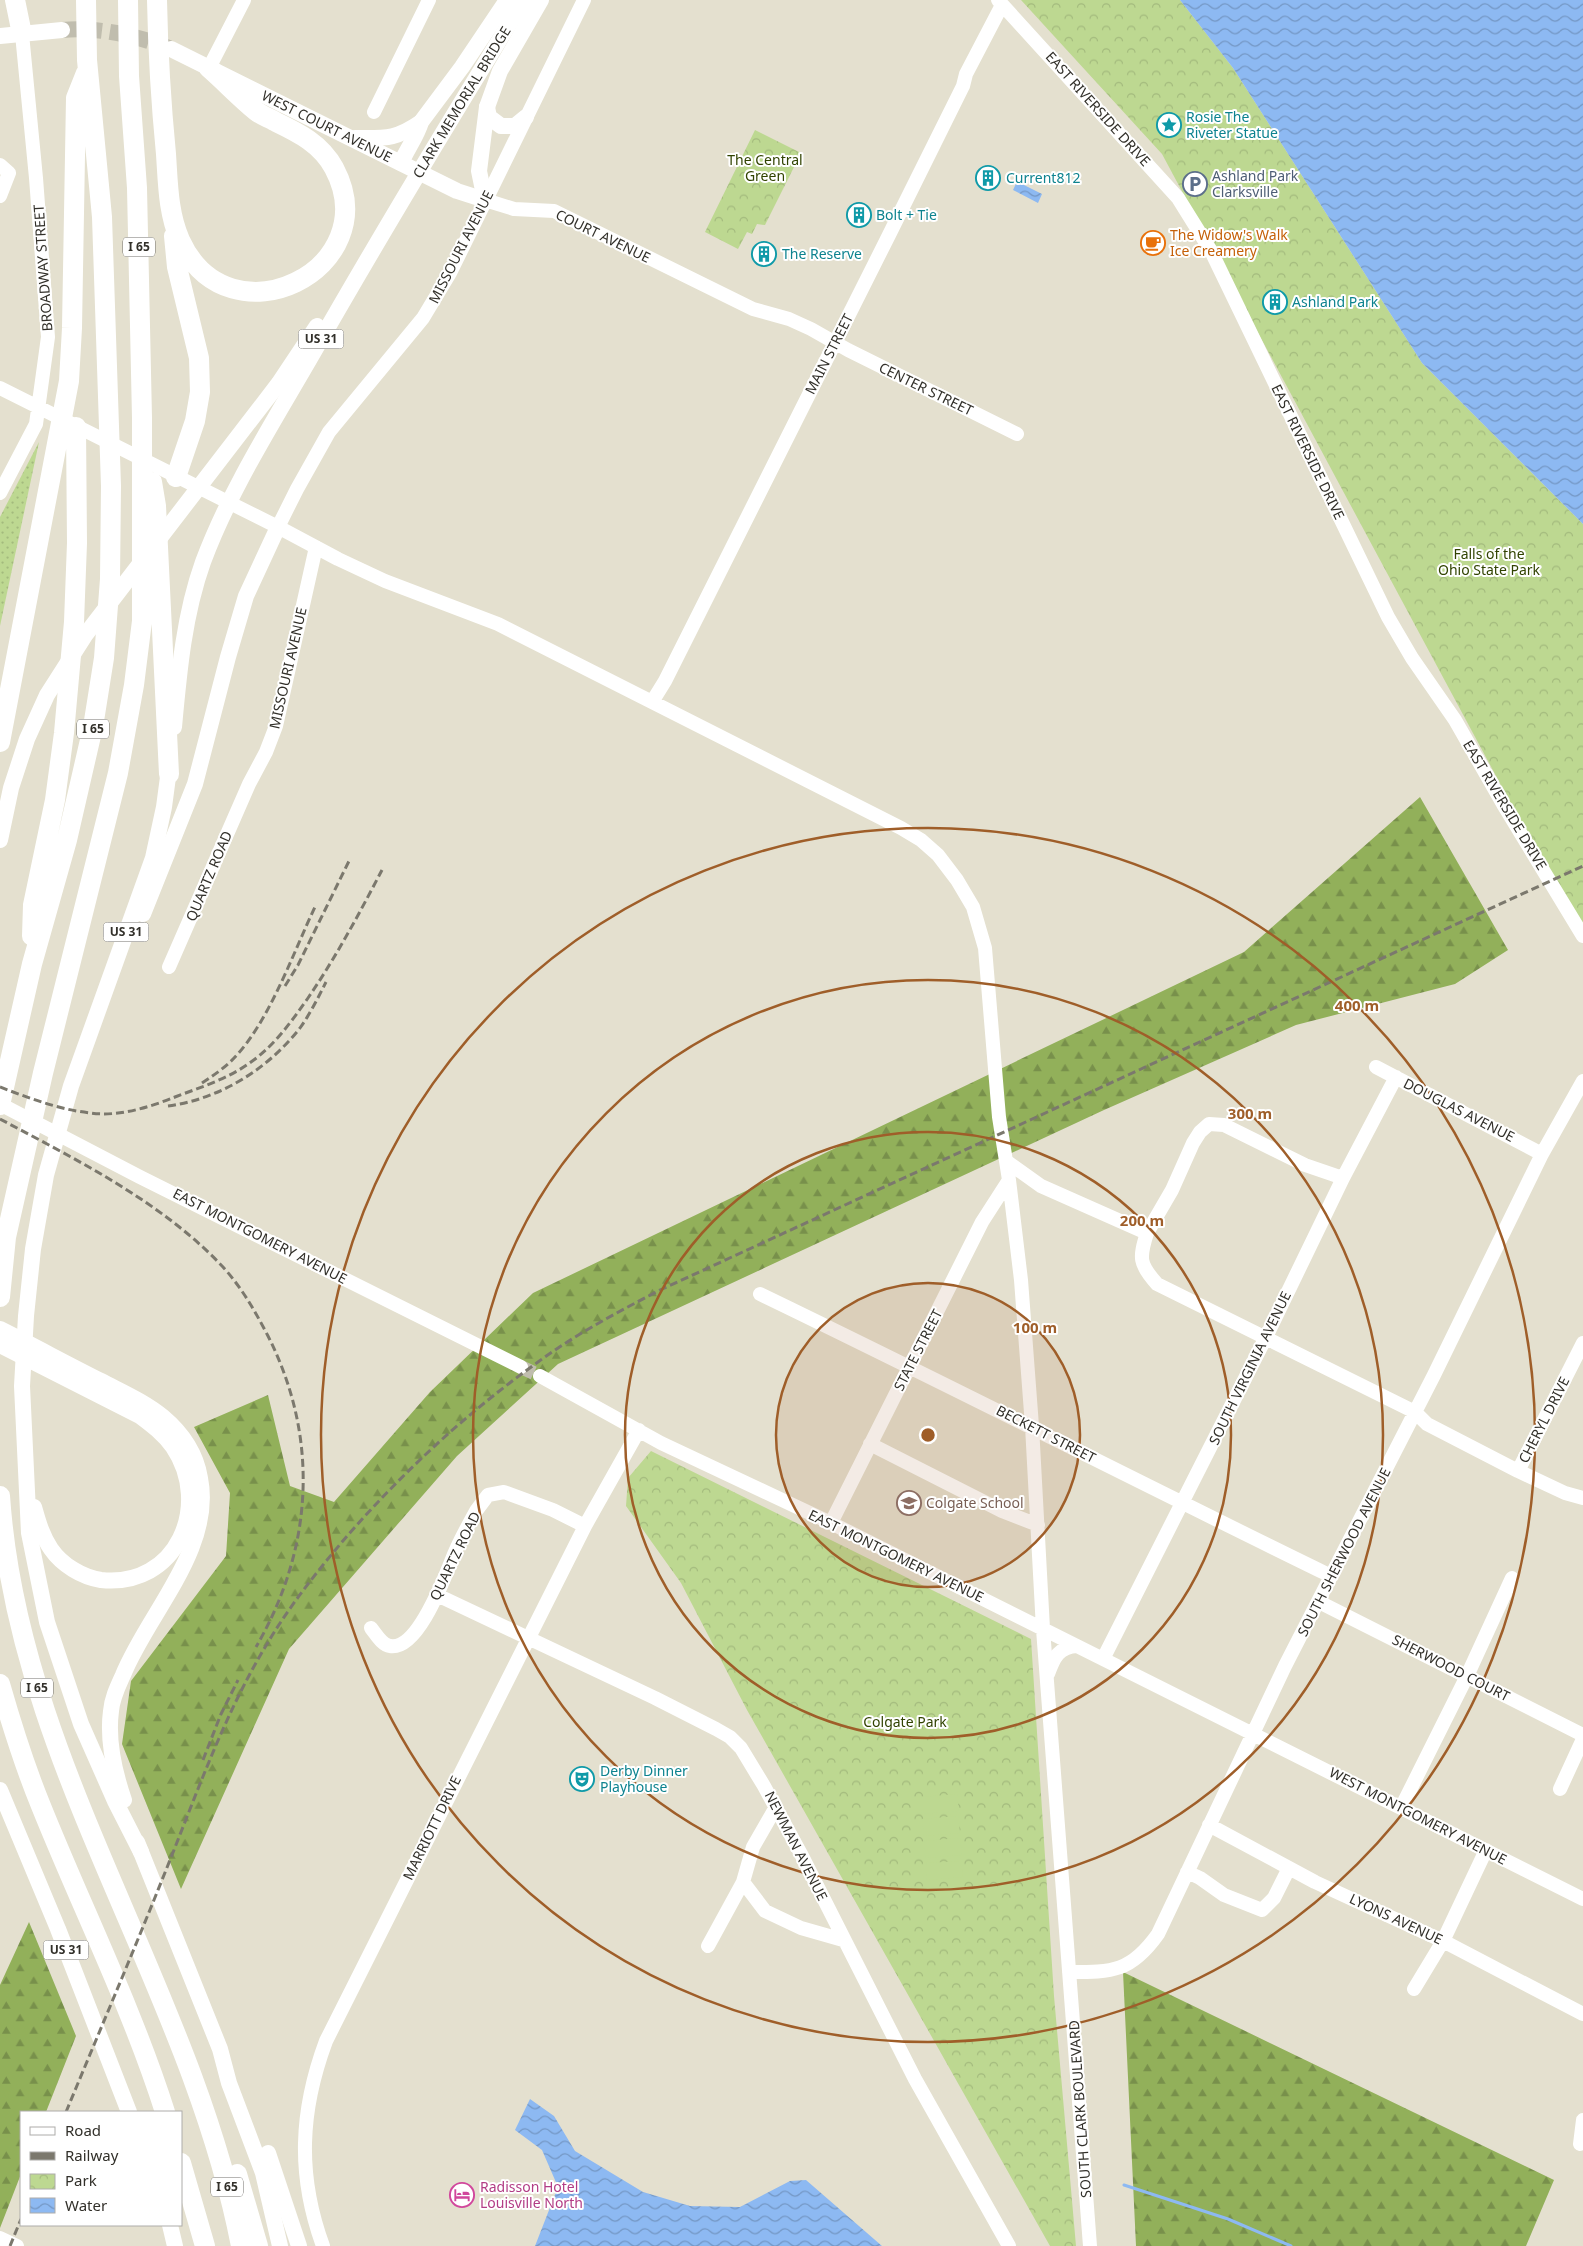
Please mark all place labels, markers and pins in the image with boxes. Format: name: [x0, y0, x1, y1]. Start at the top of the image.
place label: Rosie The Riveter Statue: [1186, 107, 1278, 142]
place icon: Rosie The Riveter Statue: [1156, 112, 1182, 138]
building icon: Current812: [975, 165, 1001, 191]
place label: Ashland Park Clarksville: [1212, 166, 1299, 201]
place label: Current812: [1006, 168, 1080, 187]
parking icon: Ashland Park Clarksville: [1182, 171, 1208, 197]
building icon: Bolt + Tie: [846, 202, 872, 228]
place label: Bolt + Tie: [876, 205, 937, 224]
place label: The Widow's Walk Ice Creamery: [1170, 225, 1288, 260]
cafe icon: The Widow's Walk Ice Creamery: [1140, 230, 1166, 256]
building icon: The Reserve: [751, 241, 777, 267]
place label: The Reserve: [782, 244, 862, 263]
building icon: Ashland Park: [1262, 289, 1288, 315]
place label: Ashland Park: [1292, 292, 1379, 311]
centre of rings: [919, 1426, 937, 1444]
school or university icon: Colgate School: [896, 1490, 922, 1516]
place label: Colgate School: [926, 1493, 1024, 1512]
place label: Derby Dinner Playhouse: [600, 1761, 688, 1796]
theatre icon: Derby Dinner Playhouse: [569, 1766, 595, 1792]
place label: Radisson Hotel Louisville North: [480, 2177, 583, 2212]
hotel icon: Radisson Hotel Louisville North: [449, 2182, 475, 2208]

